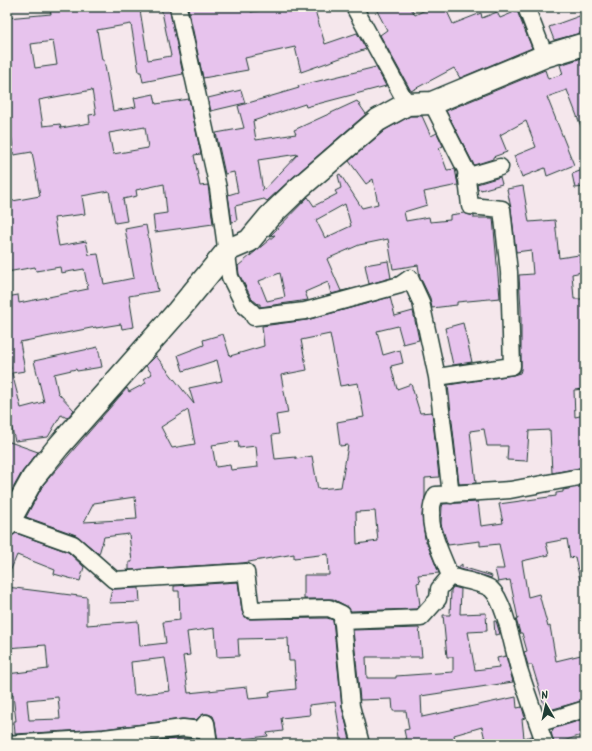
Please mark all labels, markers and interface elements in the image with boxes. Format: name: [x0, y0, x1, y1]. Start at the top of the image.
north arrow: [526, 685, 566, 725]
text: N: [540, 687, 549, 706]

